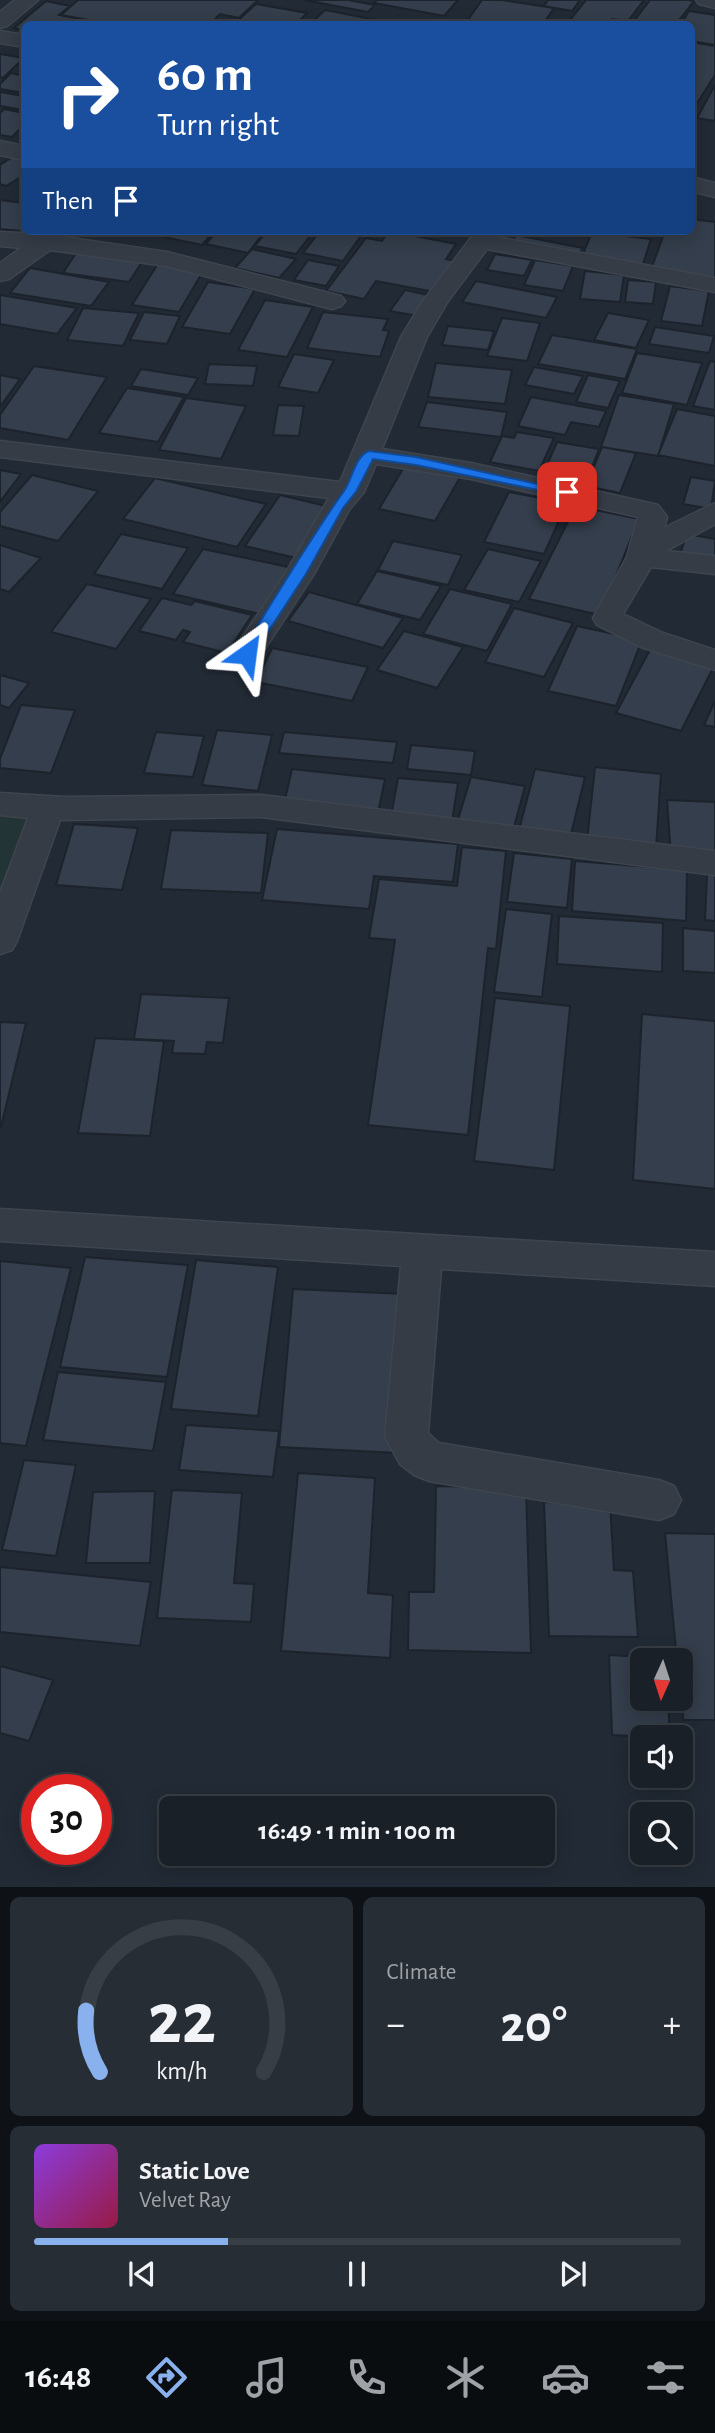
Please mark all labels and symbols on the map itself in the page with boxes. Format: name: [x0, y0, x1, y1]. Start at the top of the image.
pin: [537, 462, 597, 522]
position arrow: [210, 617, 284, 691]
north arrow: [630, 1648, 693, 1712]
speed limit sign: 30: [21, 1774, 112, 1865]

